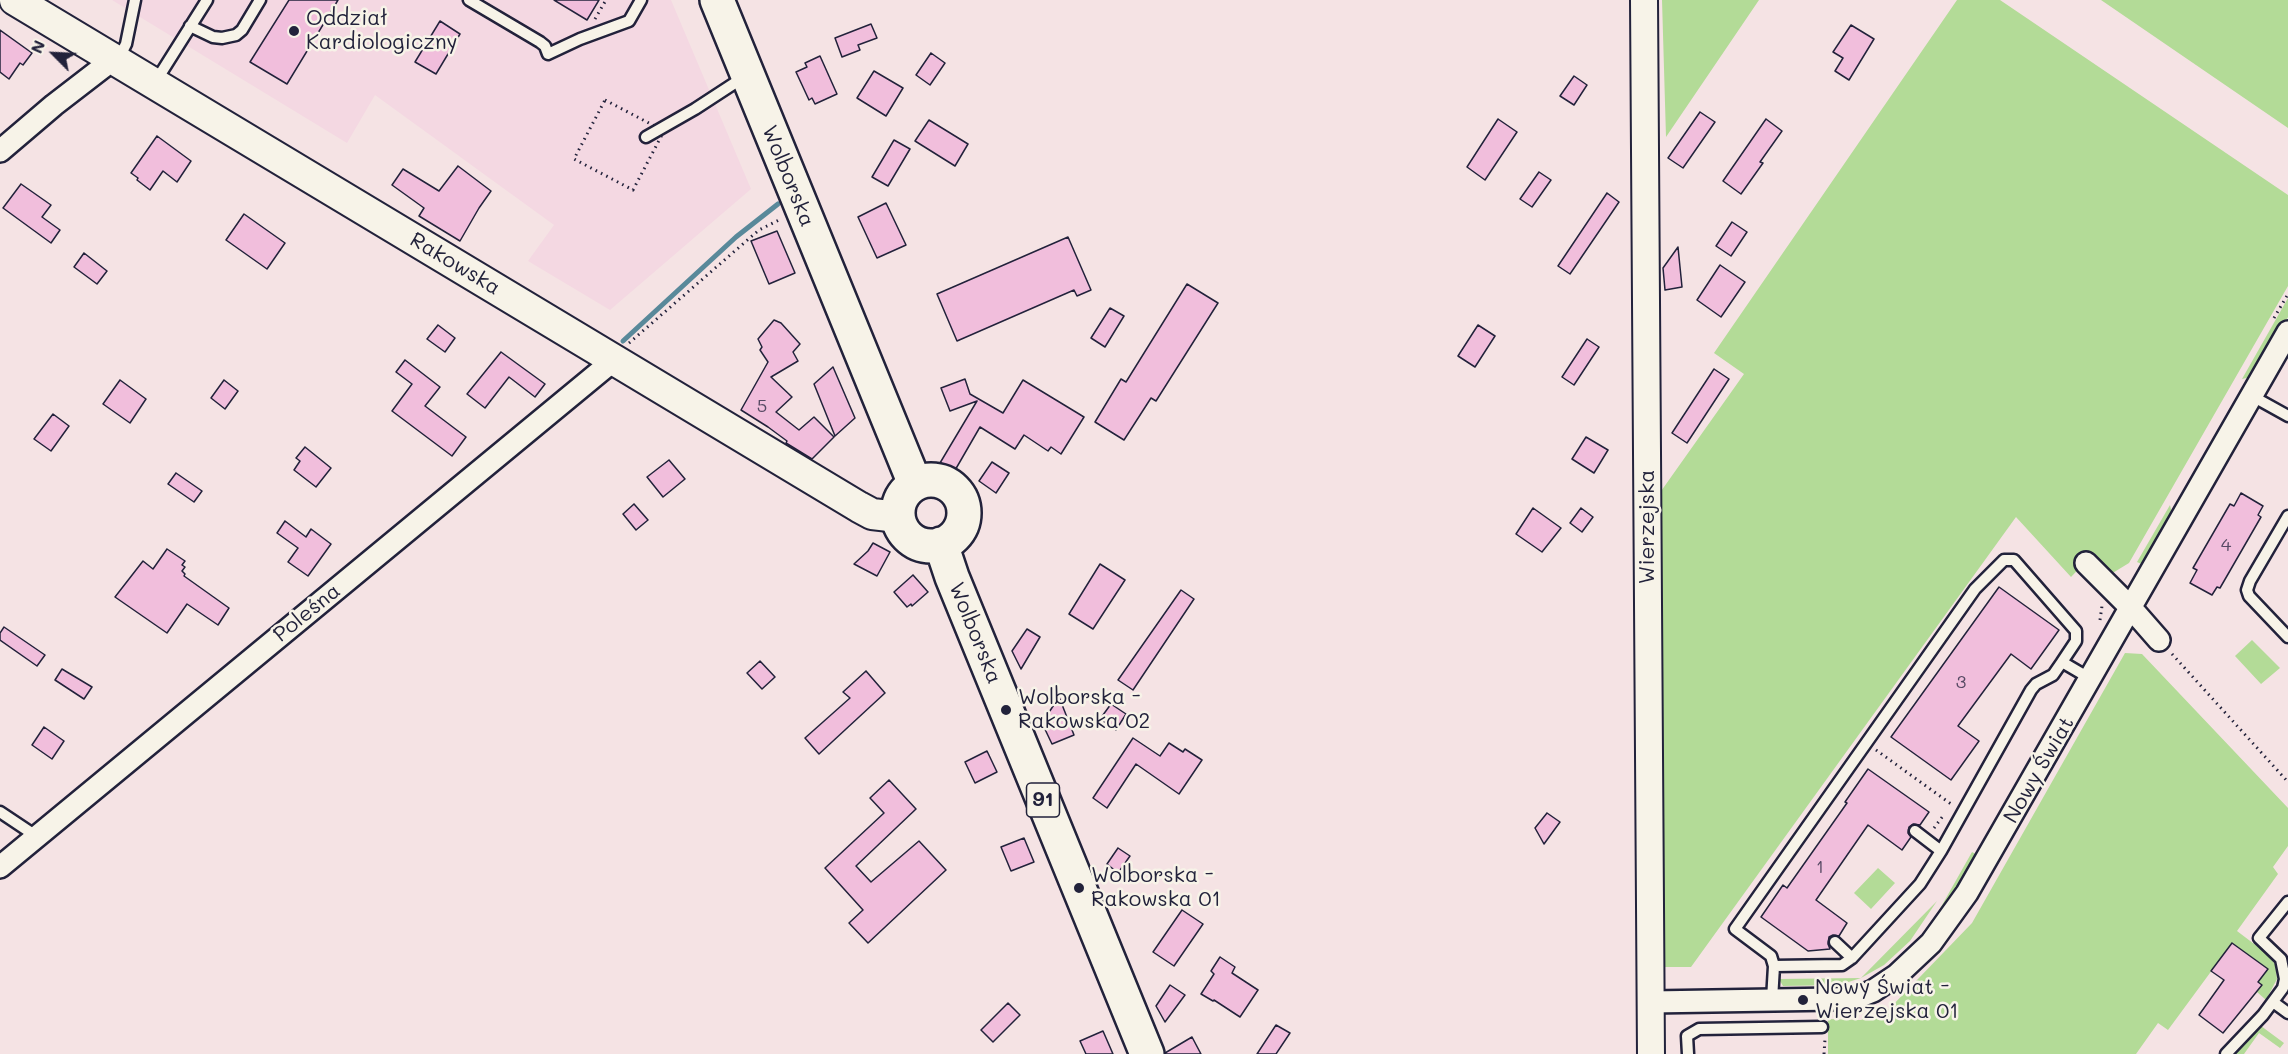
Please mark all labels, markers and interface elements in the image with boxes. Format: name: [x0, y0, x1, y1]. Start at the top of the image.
place label: Oddział Kardiologiczny: [306, 6, 458, 56]
north arrow: [24, 24, 84, 84]
marker: Oddział Kardiologiczny: [287, 24, 301, 38]
text: N: [25, 37, 49, 56]
street label: Wolborska: [756, 122, 820, 230]
street label: Rakowska: [405, 227, 505, 301]
house number: 5: [757, 395, 767, 417]
street label: Wierzejska: [1635, 470, 1661, 584]
house number: 4: [2221, 534, 2231, 556]
street label: Poleśna: [269, 579, 345, 647]
street label: Wolborska: [943, 579, 1007, 687]
house number: 3: [1956, 671, 1966, 693]
place label: Wolborska - Rakowska 02: [1018, 685, 1150, 735]
marker: Wolborska - Rakowska 02: [999, 703, 1013, 717]
street label: Nowy Świat: [1998, 712, 2080, 828]
road number: 91: [1026, 783, 1060, 817]
house number: 1: [1816, 856, 1824, 878]
place label: Wolborska - Rakowska 01: [1091, 863, 1221, 913]
marker: Wolborska - Rakowska 01: [1072, 881, 1086, 895]
place label: Nowy Świat - Wierzejska 01: [1815, 975, 1959, 1025]
marker: Nowy Świat - Wierzejska 01: [1796, 993, 1810, 1007]

